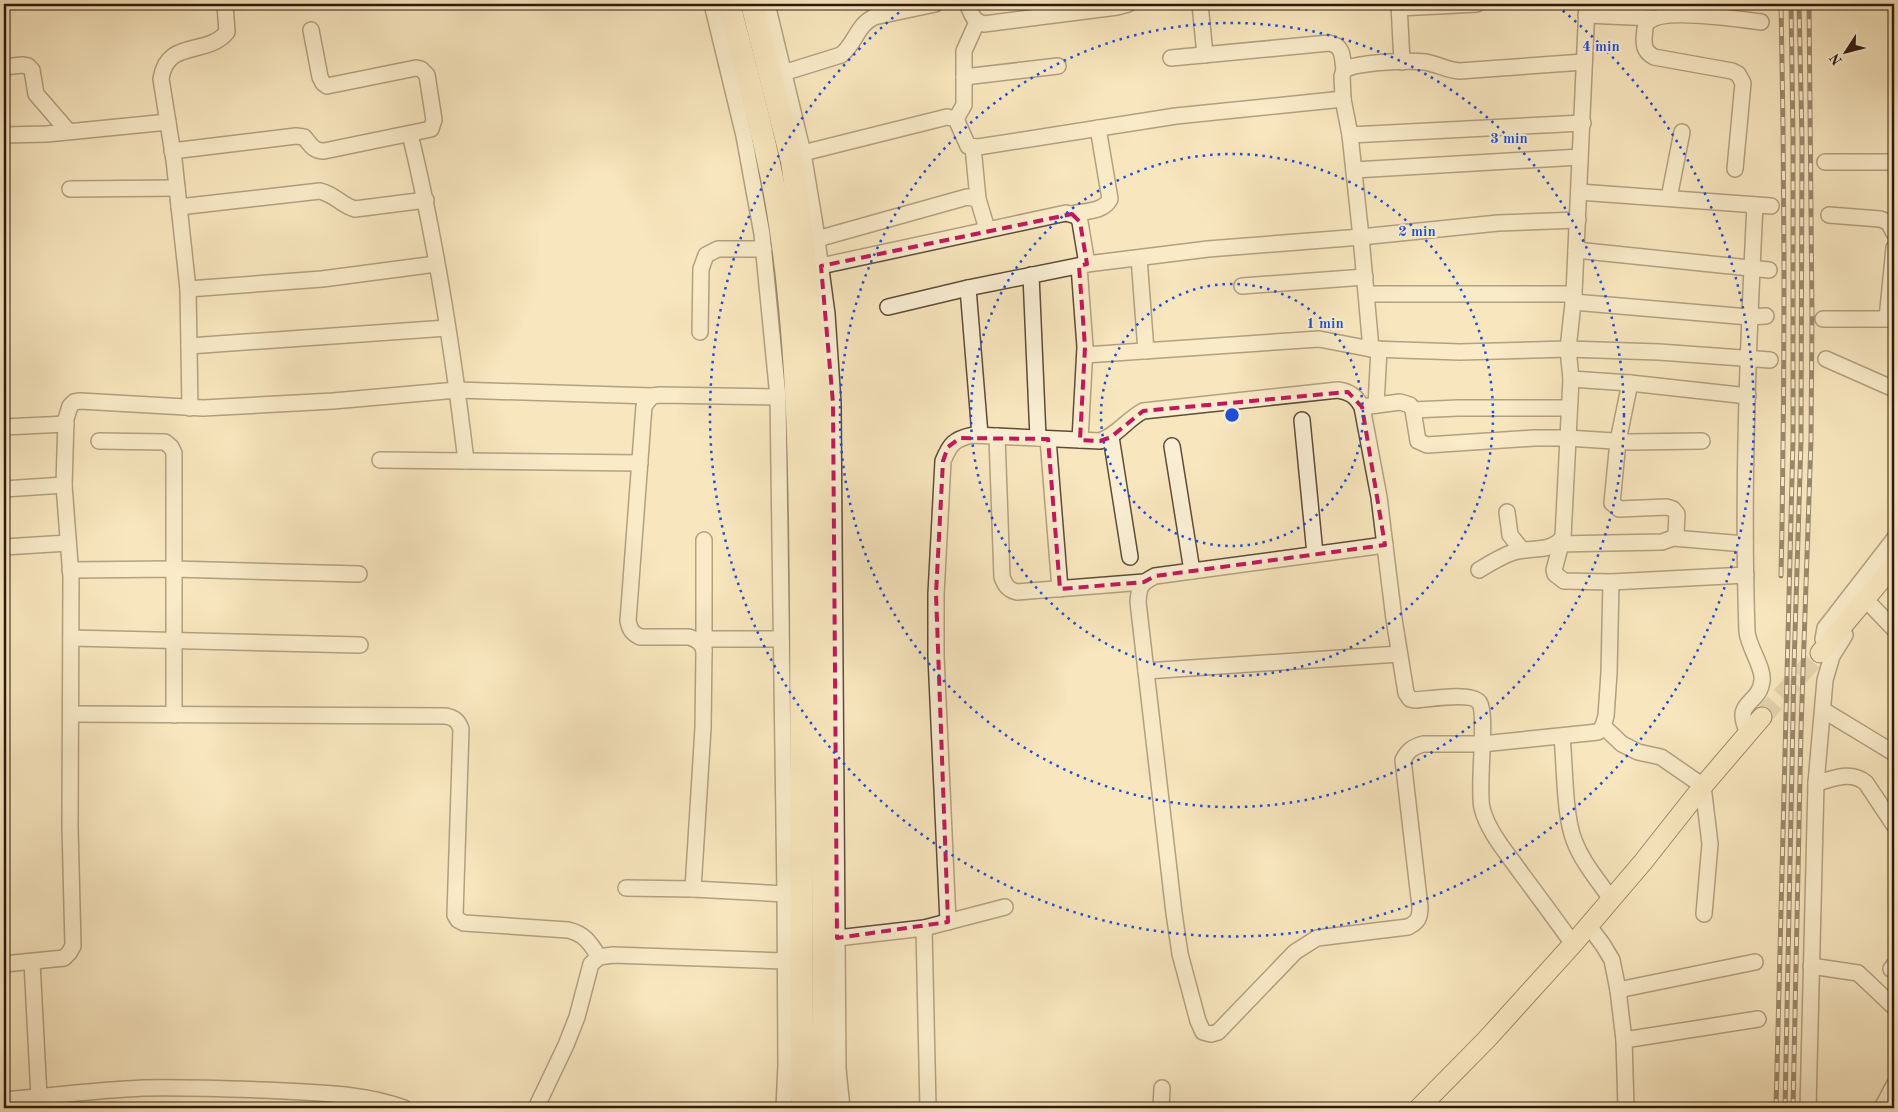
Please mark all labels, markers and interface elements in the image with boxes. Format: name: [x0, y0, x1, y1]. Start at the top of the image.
north arrow: [1820, 28, 1870, 78]
text: 4 min: [1582, 40, 1620, 55]
text: N: [1827, 50, 1845, 67]
text: 3 min: [1490, 132, 1528, 147]
text: 2 min: [1398, 225, 1436, 240]
text: 1 min: [1306, 317, 1344, 332]
centre of rings: [1223, 406, 1241, 424]

